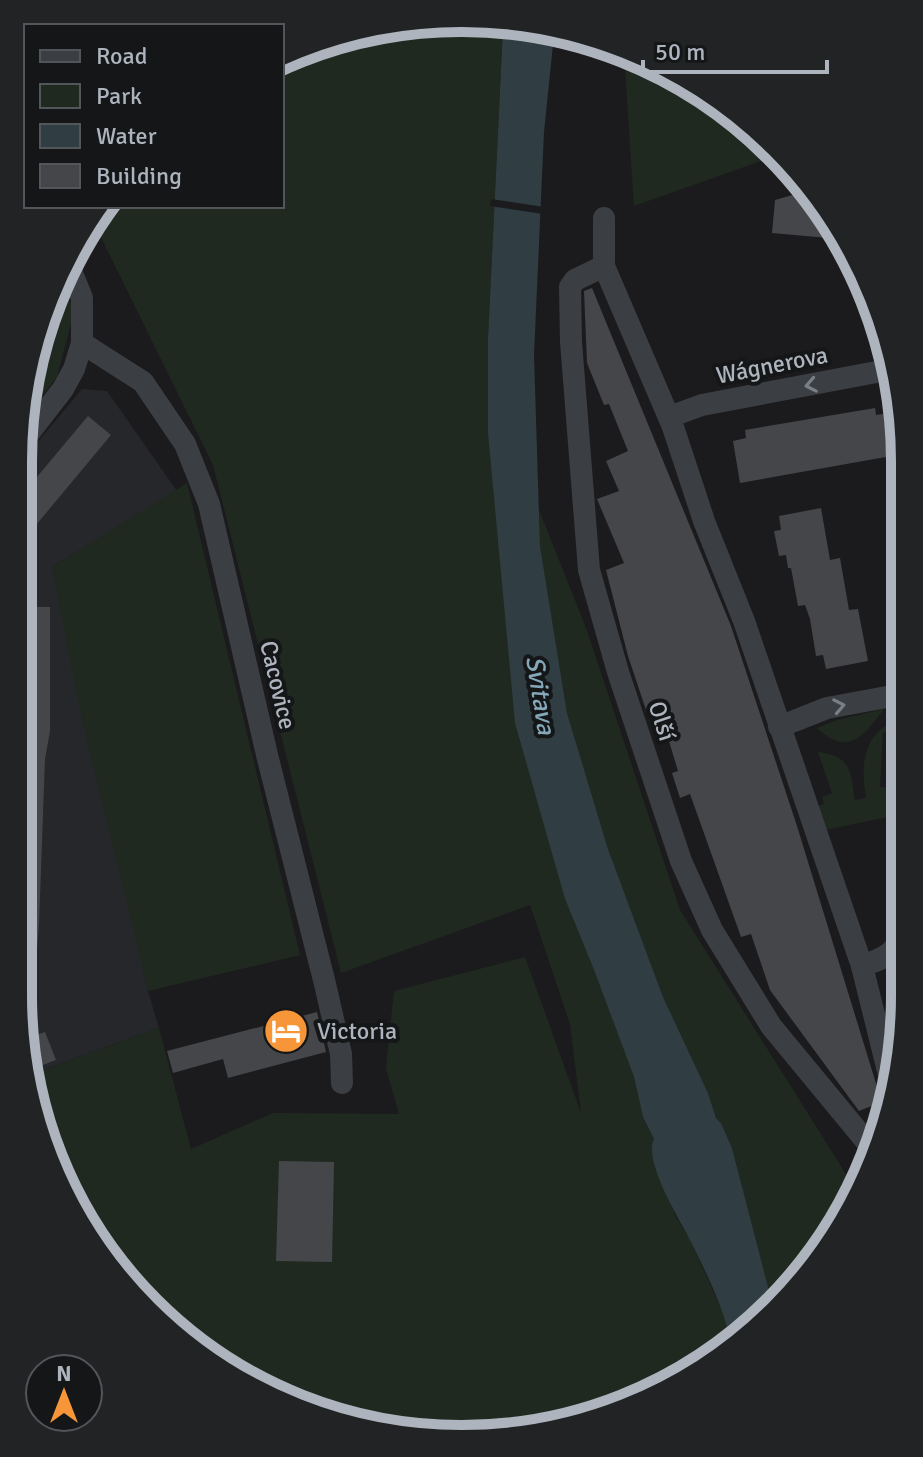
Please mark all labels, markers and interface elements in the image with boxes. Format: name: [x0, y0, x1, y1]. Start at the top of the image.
legend: [24, 24, 284, 208]
scale bar: [643, 24, 827, 74]
text: 50 m: [655, 37, 705, 67]
text: Road: [96, 41, 147, 71]
text: Park: [96, 81, 142, 111]
text: Water: [96, 121, 157, 151]
text: Building: [96, 161, 182, 191]
street label: Wágnerova: [714, 339, 830, 391]
one-way arrow: [804, 375, 817, 392]
street label: Cacovice: [253, 638, 303, 732]
water label: Svitava: [518, 654, 562, 738]
street label: Olší: [642, 697, 683, 745]
one-way arrow: [832, 698, 846, 715]
hotel icon: Victoria: [262, 1007, 310, 1055]
place label: Victoria: [317, 1016, 397, 1046]
north arrow: [24, 1353, 104, 1433]
text: N: [56, 1360, 72, 1387]

